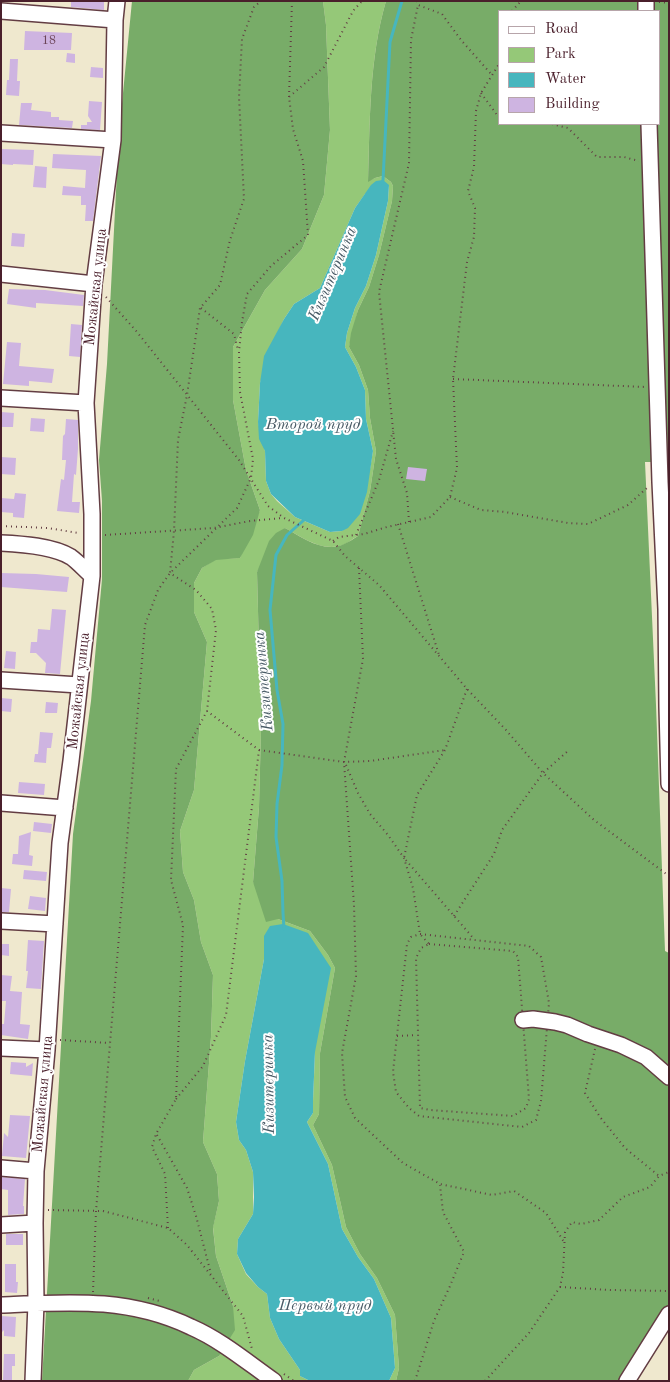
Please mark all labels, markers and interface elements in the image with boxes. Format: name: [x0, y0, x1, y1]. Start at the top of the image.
legend: [498, 10, 660, 125]
text: Road: [545, 22, 578, 37]
house number: 18: [42, 34, 56, 48]
text: Park: [545, 47, 576, 62]
text: Water: [545, 72, 586, 87]
text: Building: [545, 97, 600, 112]
water label: Кизитеринка: [305, 224, 361, 324]
street label: Можайская улица: [81, 227, 111, 347]
water label: Второй пруд: [266, 415, 360, 435]
water label: Кизитеринка: [250, 630, 278, 732]
street label: Можайская улица: [64, 631, 94, 751]
street label: Можайская улица: [29, 1034, 57, 1154]
water label: Кизитеринка: [259, 1034, 279, 1134]
water label: Первый пруд: [278, 1296, 372, 1316]

